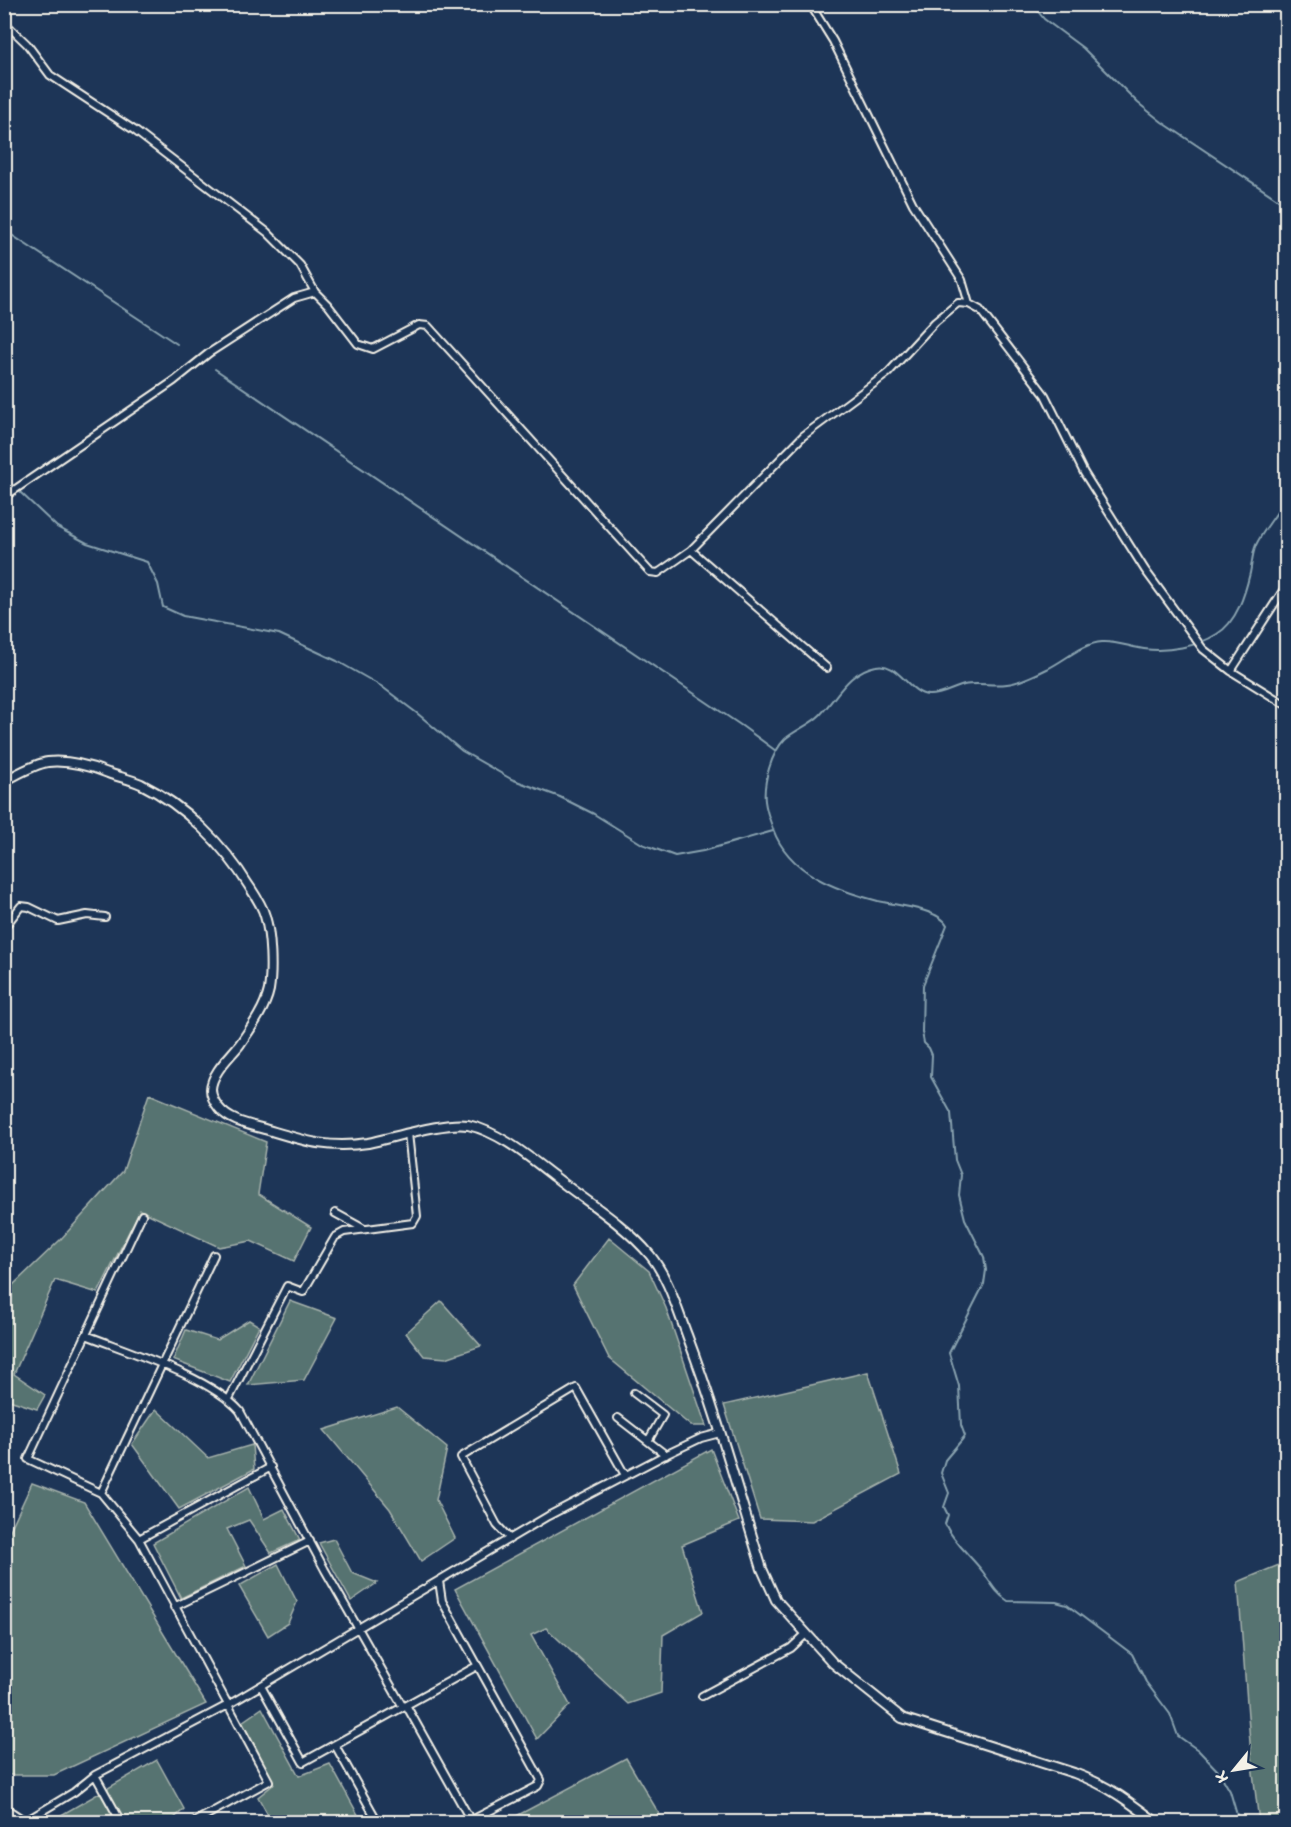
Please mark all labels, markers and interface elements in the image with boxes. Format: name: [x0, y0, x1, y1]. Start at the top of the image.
north arrow: [1204, 1740, 1264, 1800]
text: K: [1210, 1767, 1232, 1786]

